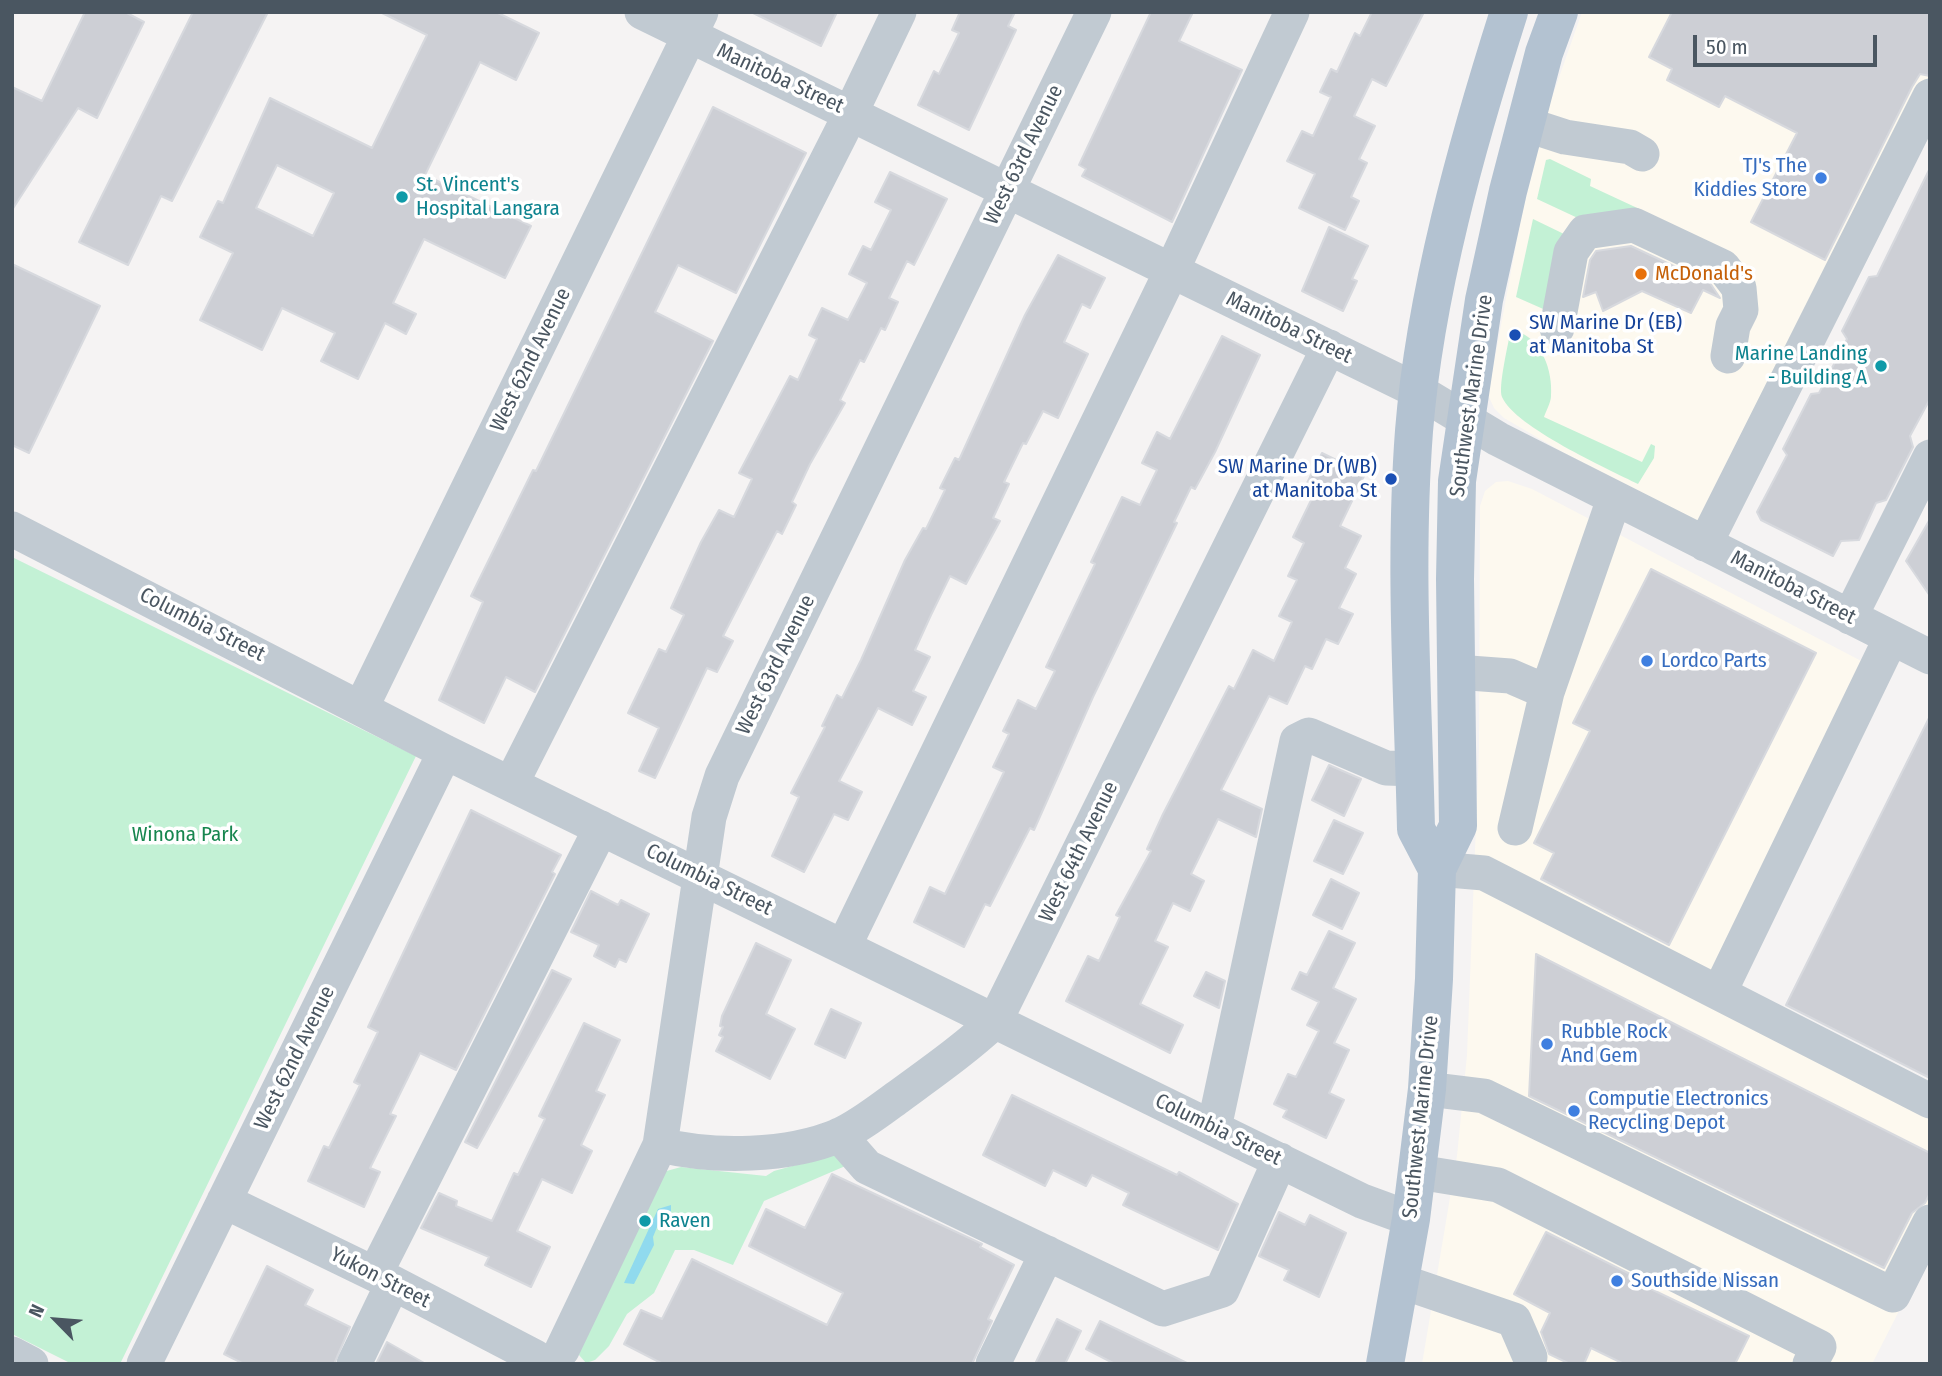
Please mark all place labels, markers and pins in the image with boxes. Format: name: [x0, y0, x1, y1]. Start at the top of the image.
place label: TJ's The Kiddies Store: [1693, 153, 1807, 203]
marker: TJ's The Kiddies Store: [1813, 170, 1829, 186]
place label: St. Vincent's Hospital Langara: [416, 172, 560, 222]
marker: St. Vincent's Hospital Langara: [394, 189, 410, 205]
place label: McDonald's: [1655, 261, 1753, 287]
marker: McDonald's: [1633, 266, 1649, 282]
place label: SW Marine Dr (EB) at Manitoba St: [1529, 310, 1682, 360]
marker: SW Marine Dr (EB) at Manitoba St: [1507, 327, 1523, 343]
place label: Marine Landing - Building A: [1735, 341, 1867, 391]
marker: Marine Landing - Building A: [1873, 358, 1889, 374]
place label: SW Marine Dr (WB) at Manitoba St: [1218, 454, 1377, 504]
marker: SW Marine Dr (WB) at Manitoba St: [1383, 471, 1399, 487]
place label: Lordco Parts: [1661, 648, 1767, 674]
marker: Lordco Parts: [1639, 653, 1655, 669]
place label: Rubble Rock And Gem: [1561, 1019, 1667, 1069]
marker: Rubble Rock And Gem: [1539, 1036, 1555, 1052]
place label: Computie Electronics Recycling Depot: [1588, 1086, 1769, 1136]
marker: Computie Electronics Recycling Depot: [1566, 1103, 1582, 1119]
place label: Raven: [659, 1208, 711, 1234]
marker: Raven: [637, 1213, 653, 1229]
place label: Southside Nissan: [1631, 1268, 1779, 1294]
marker: Southside Nissan: [1609, 1273, 1625, 1289]

